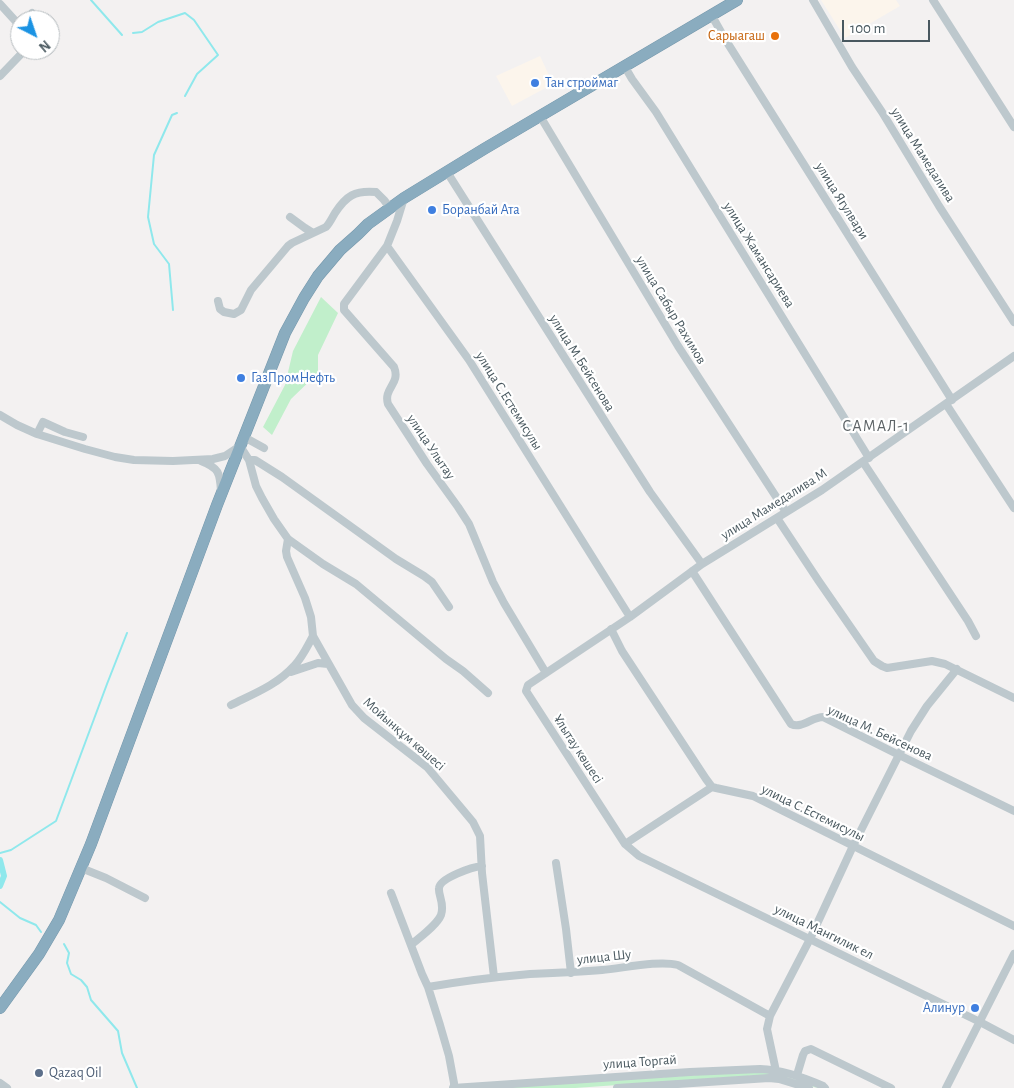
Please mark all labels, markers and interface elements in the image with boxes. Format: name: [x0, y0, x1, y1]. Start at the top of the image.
north arrow: [10, 10, 60, 60]
scale bar: [844, 10, 932, 42]
text: 100 m: [850, 21, 885, 36]
place label: Сарыагаш: [708, 28, 765, 44]
marker: Сарыагаш: [769, 30, 781, 42]
text: N: [36, 37, 52, 54]
place label: Тан строймаг: [545, 75, 618, 91]
marker: Тан строймаг: [529, 77, 541, 89]
street label: улица Мамедалива: [887, 105, 959, 205]
street label: улица Ягулвари: [812, 159, 872, 243]
street label: улица Жамансариева: [720, 199, 798, 311]
place label: Боранбай Ата: [442, 202, 520, 218]
marker: Боранбай Ата: [426, 204, 438, 216]
street label: улица Сабыр Рахимов: [632, 253, 710, 367]
street label: улица М.Бейсенова: [545, 311, 619, 415]
street label: улица С.Естемисулы: [472, 349, 546, 453]
place label: ГазПромНефть: [251, 370, 335, 386]
marker: ГазПромНефть: [235, 372, 247, 384]
street label: улица Улытау: [403, 411, 459, 483]
district label: САМАЛ-1: [841, 416, 911, 436]
street label: улица Мамедалива М: [718, 465, 830, 543]
street label: Мойынқұм көшесі: [359, 694, 449, 774]
street label: улица М. Бейсенова: [825, 701, 935, 765]
street label: Ұлытау көшесі: [549, 711, 607, 787]
street label: улица С.Естемисулы: [759, 781, 867, 845]
street label: улица Мангилик ел: [772, 901, 876, 963]
street label: улица Шу: [576, 946, 632, 968]
place label: Алинур: [923, 1000, 965, 1016]
marker: Алинур: [969, 1002, 981, 1014]
street label: улица Торгай: [603, 1051, 677, 1073]
place label: Qazaq Oil: [49, 1065, 102, 1081]
marker: Qazaq Oil: [33, 1067, 45, 1079]

